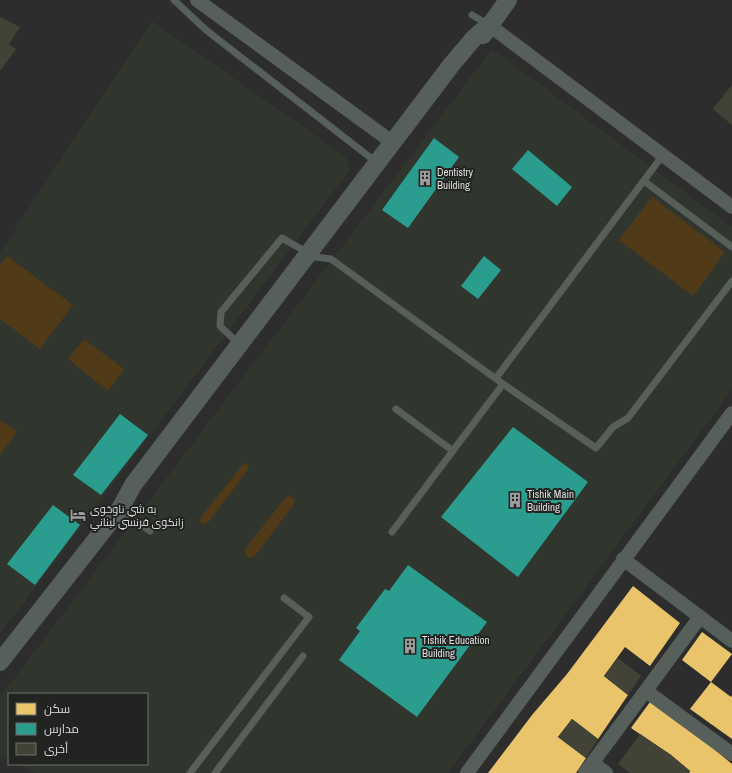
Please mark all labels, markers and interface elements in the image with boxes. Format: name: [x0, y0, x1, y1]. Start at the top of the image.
place label: Dentistry Building: [437, 165, 474, 192]
building icon: Dentistry Building: [416, 169, 434, 187]
place label: Tishik Main Building: [527, 487, 574, 514]
building icon: Tishik Main Building: [506, 491, 524, 509]
place label: به شي ناوخوى زانكوى فرنسي لبناني: [90, 502, 184, 531]
hotel icon: به شي ناوخوى زانكوى فرنسي لبناني: [69, 506, 87, 524]
place label: Tishik Education Building: [422, 633, 490, 660]
building icon: Tishik Education Building: [401, 637, 419, 655]
legend: [8, 693, 148, 765]
text: سكن: [44, 701, 70, 717]
text: مدارس: [44, 721, 79, 737]
text: أخرى: [44, 741, 68, 757]

